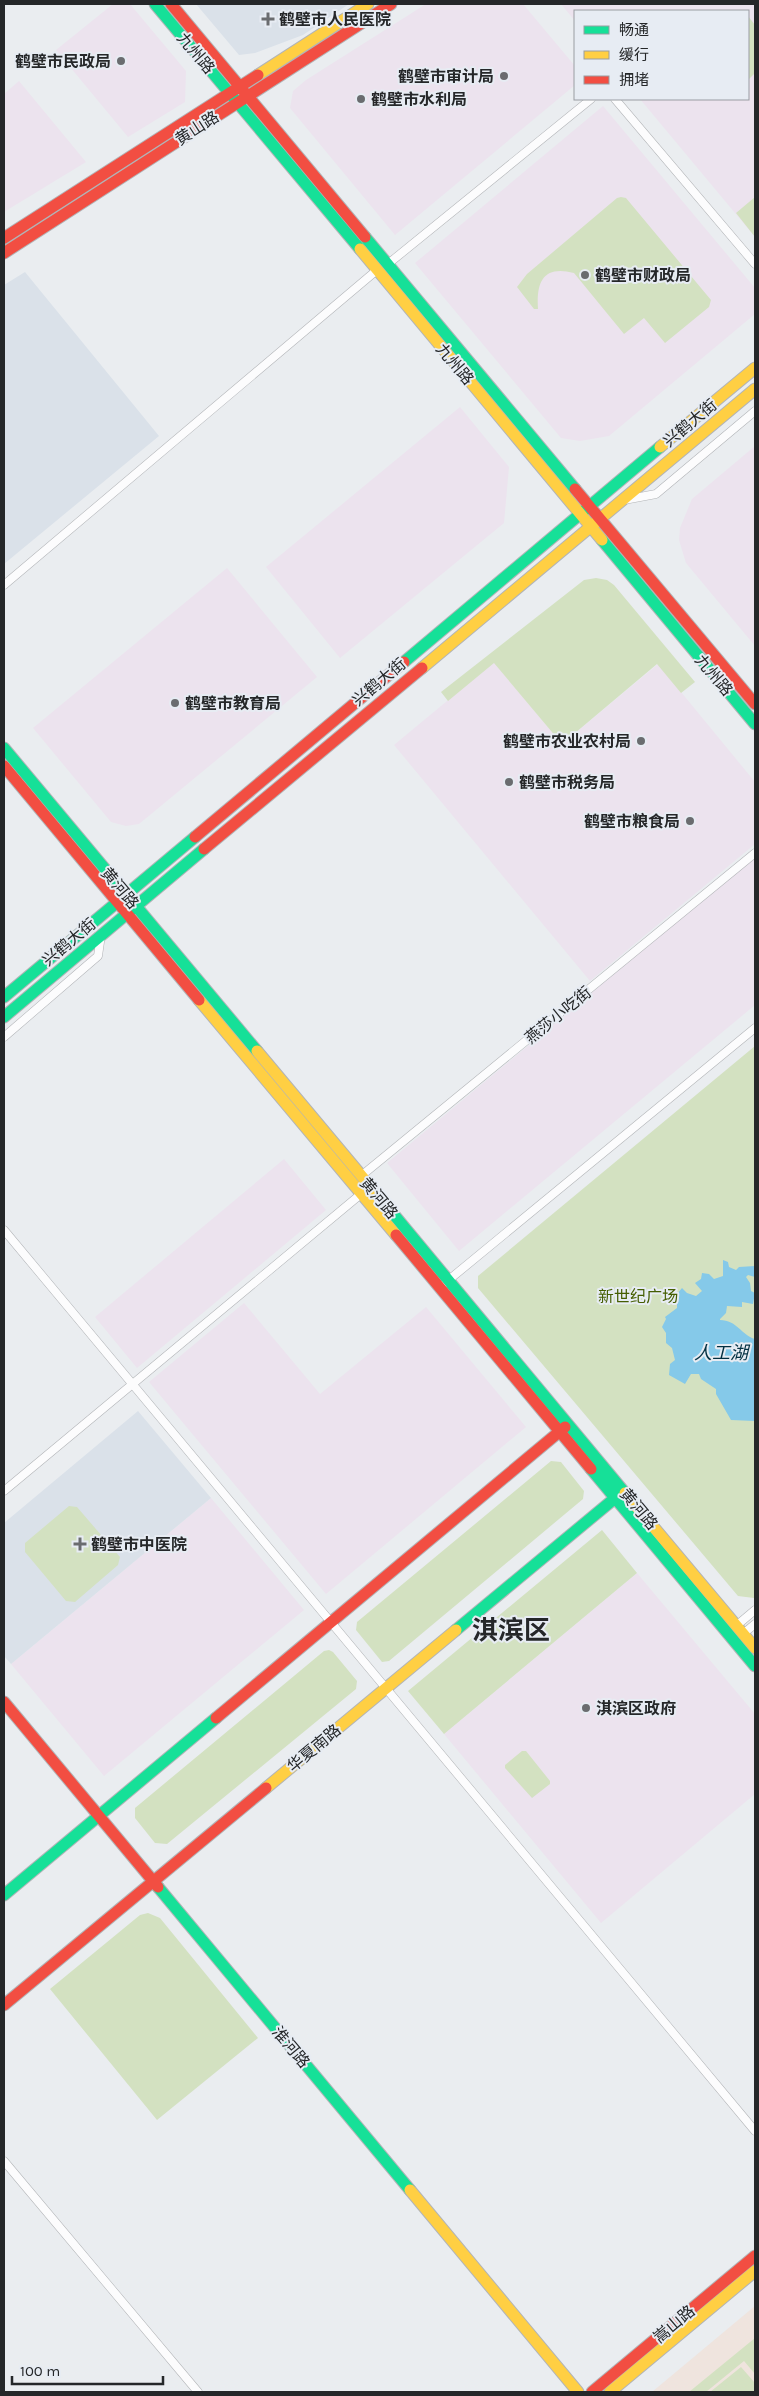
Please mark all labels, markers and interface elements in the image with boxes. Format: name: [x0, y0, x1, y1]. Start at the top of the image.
place label: 鹤壁市人民医院: [279, 10, 391, 29]
legend: [574, 10, 749, 100]
marker: 鹤壁市人民医院: [261, 12, 275, 26]
text: 畅通: [619, 21, 649, 39]
street label: 九州路: [173, 29, 219, 77]
text: 缓行: [619, 46, 649, 64]
place label: 鹤壁市民政局: [15, 52, 111, 71]
marker: 鹤壁市民政局: [115, 55, 127, 67]
place label: 鹤壁市审计局: [398, 67, 494, 86]
marker: 鹤壁市审计局: [498, 70, 510, 82]
text: 拥堵: [619, 71, 649, 89]
place label: 鹤壁市水利局: [371, 90, 467, 109]
marker: 鹤壁市水利局: [355, 93, 367, 105]
street label: 黄山路: [172, 107, 222, 149]
place label: 鹤壁市财政局: [595, 266, 691, 285]
marker: 鹤壁市财政局: [579, 269, 591, 281]
street label: 九州路: [432, 340, 478, 388]
street label: 兴鹤大街: [659, 395, 721, 451]
street label: 九州路: [691, 651, 737, 699]
street label: 兴鹤大街: [348, 654, 410, 710]
place label: 鹤壁市教育局: [185, 694, 281, 713]
marker: 鹤壁市教育局: [169, 697, 181, 709]
place label: 鹤壁市农业农村局: [503, 732, 631, 751]
marker: 鹤壁市农业农村局: [635, 735, 647, 747]
place label: 鹤壁市税务局: [519, 773, 615, 792]
marker: 鹤壁市税务局: [503, 776, 515, 788]
place label: 鹤壁市粮食局: [584, 812, 680, 831]
marker: 鹤壁市粮食局: [684, 815, 696, 827]
street label: 黄河路: [97, 864, 143, 912]
street label: 兴鹤大街: [38, 914, 100, 970]
street label: 燕莎小吃街: [521, 982, 595, 1048]
street label: 黄河路: [356, 1174, 402, 1222]
park label: 新世纪广场: [598, 1287, 678, 1306]
water label: 人工湖: [694, 1342, 751, 1364]
street label: 黄河路: [616, 1485, 662, 1533]
place label: 鹤壁市中医院: [91, 1535, 187, 1554]
marker: 鹤壁市中医院: [73, 1537, 87, 1551]
district label: 淇滨区: [472, 1615, 550, 1646]
place label: 淇滨区政府: [596, 1699, 676, 1718]
marker: 淇滨区政府: [580, 1702, 592, 1714]
street label: 华夏南路: [283, 1720, 345, 1776]
street label: 淮河路: [268, 2023, 314, 2071]
street label: 嵩山路: [650, 2301, 698, 2347]
scale bar: [12, 2354, 164, 2386]
text: 100 m: [20, 2362, 60, 2380]

